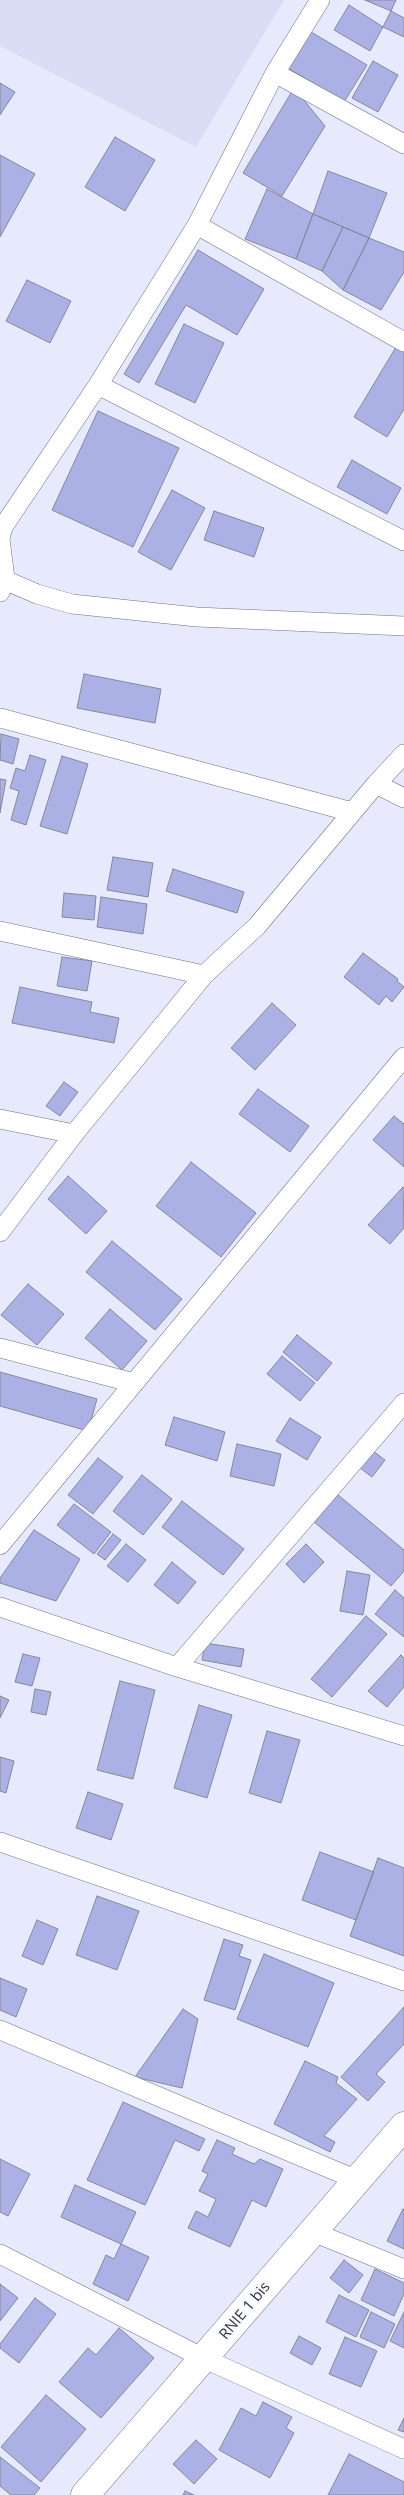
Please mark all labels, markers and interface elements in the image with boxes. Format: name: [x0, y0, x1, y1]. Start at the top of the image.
street label: RNIE 1 bis: [216, 2279, 274, 2343]

